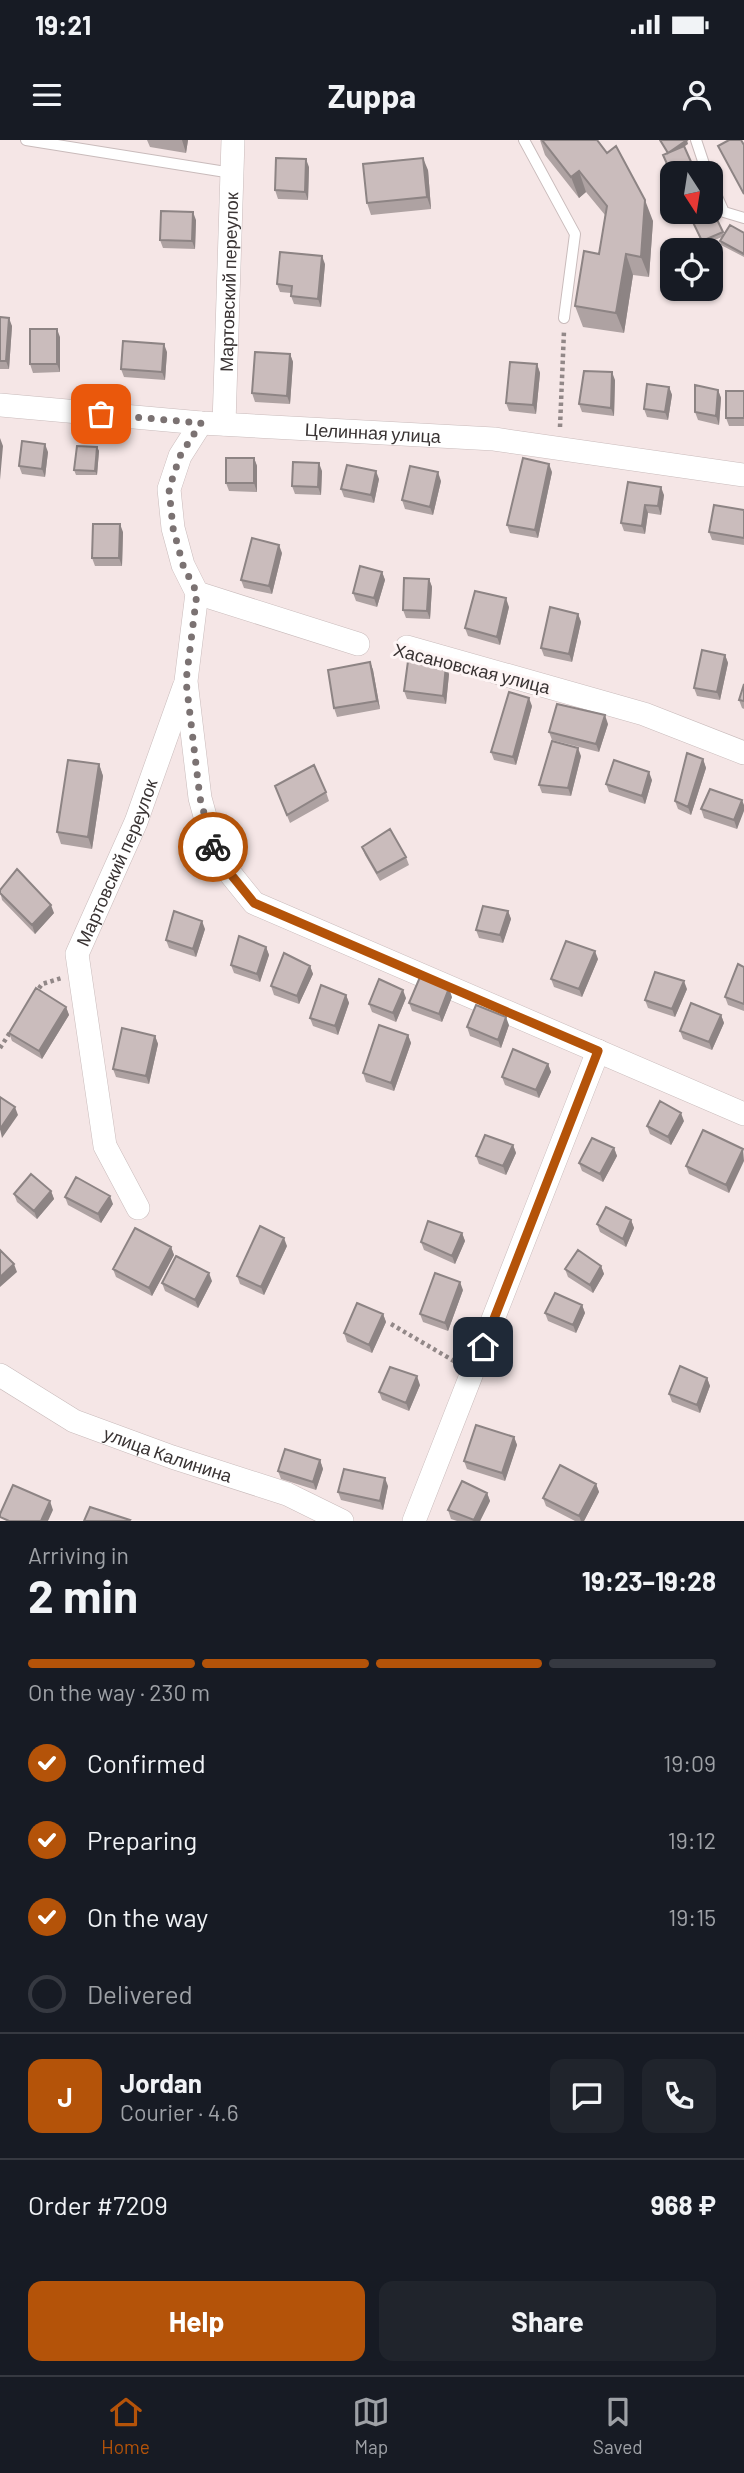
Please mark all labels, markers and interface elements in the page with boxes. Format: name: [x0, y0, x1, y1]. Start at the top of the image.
text: 19:21: [35, 9, 91, 40]
icon: menu: [28, 76, 66, 114]
text: Zuppa: [328, 76, 416, 114]
icon: person: [678, 76, 716, 114]
north arrow: [660, 161, 723, 224]
map controls: [660, 161, 723, 301]
street label: Мартовский переулок: [215, 192, 242, 372]
button: locate: [660, 238, 723, 301]
pin: [71, 384, 131, 444]
icon: bag: [82, 395, 120, 433]
street label: Целинная улица: [304, 418, 442, 447]
street label: Хасановская улица: [391, 638, 553, 698]
street label: Мартовский переулок: [71, 776, 161, 949]
courier: [178, 812, 248, 882]
icon: bike: [194, 828, 232, 866]
pin: [453, 1317, 513, 1377]
icon: home: [464, 1328, 502, 1366]
street label: улица Калинина: [101, 1422, 236, 1487]
text: Arriving in: [28, 1541, 129, 1569]
text: 19:23–19:28: [582, 1565, 716, 1596]
text: 2 min: [28, 1567, 138, 1622]
text: On the way · 230 m: [28, 1678, 210, 1706]
icon: check: [28, 1744, 66, 1782]
text: Confirmed: [87, 1747, 206, 1778]
text: 19:09: [663, 1749, 716, 1777]
icon: check: [28, 1821, 66, 1859]
text: Preparing: [87, 1824, 197, 1855]
text: 19:12: [668, 1826, 716, 1854]
icon: check: [28, 1898, 66, 1936]
text: On the way: [87, 1901, 208, 1932]
text: 19:15: [668, 1903, 716, 1931]
text: Delivered: [87, 1978, 193, 2009]
button: chat: [550, 2059, 624, 2133]
button: phone: [642, 2059, 716, 2133]
text: Jordan: [120, 2067, 202, 2098]
text: J: [57, 2081, 73, 2112]
text: Courier · 4.6: [120, 2098, 239, 2126]
text: Order #7209: [28, 2189, 168, 2220]
text: 968 ₽: [651, 2189, 716, 2220]
button: Help: [28, 2281, 365, 2361]
button: Share: [379, 2281, 716, 2361]
tab: Home: [101, 2393, 150, 2458]
tab: Map: [352, 2393, 390, 2458]
tab: Saved: [593, 2393, 643, 2458]

